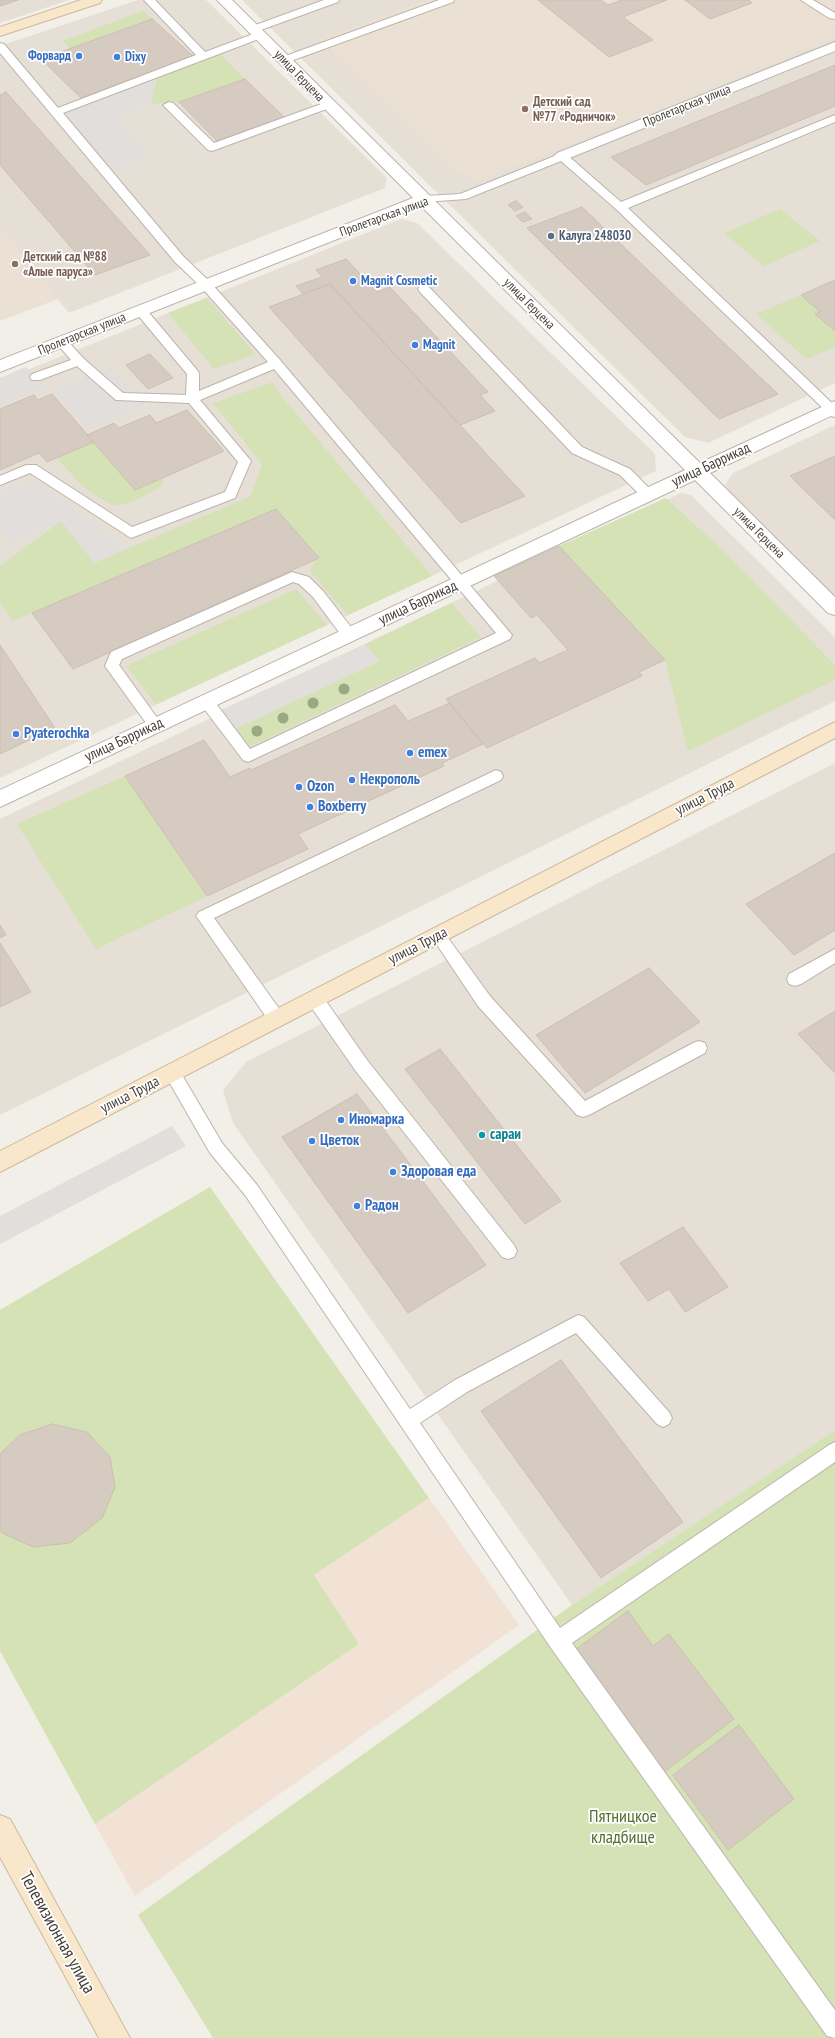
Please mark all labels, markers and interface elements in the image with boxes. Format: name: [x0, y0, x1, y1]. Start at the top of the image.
street label: улица Герцена: [271, 47, 327, 105]
place label: Форвард: [28, 48, 71, 64]
place label: Dixy: [125, 49, 146, 65]
marker: Форвард: [74, 51, 84, 61]
marker: Dixy: [112, 52, 122, 62]
street label: Пролетарская улица: [641, 81, 733, 131]
place label: Детский сад №77 «Родничок»: [533, 94, 616, 125]
marker: Детский сад №77 «Родничок»: [520, 104, 530, 114]
street label: Пролетарская улица: [338, 194, 430, 240]
place label: Калуга 248030: [559, 228, 631, 244]
marker: Калуга 248030: [546, 231, 556, 241]
place label: Детский сад №88 «Алые паруса»: [23, 249, 107, 280]
marker: Детский сад №88 «Алые паруса»: [10, 259, 20, 269]
place label: Magnit Cosmetic: [361, 273, 437, 289]
street label: улица Герцена: [500, 275, 558, 333]
marker: Magnit Cosmetic: [348, 276, 358, 286]
street label: Пролетарская улица: [36, 309, 128, 359]
place label: Magnit: [423, 337, 455, 353]
marker: Magnit: [410, 340, 420, 350]
street label: улица Баррикад: [669, 439, 753, 491]
street label: улица Герцена: [730, 504, 788, 562]
street label: улица Баррикад: [376, 577, 460, 629]
street label: улица Баррикад: [82, 714, 166, 766]
place label: Pyaterochka: [24, 725, 90, 743]
marker: Pyaterochka: [11, 729, 21, 739]
place label: emex: [418, 744, 447, 762]
marker: emex: [405, 748, 415, 758]
place label: Некрополь: [360, 771, 420, 789]
marker: Некрополь: [347, 775, 357, 785]
street label: улица Труда: [673, 775, 737, 819]
place label: Ozon: [307, 778, 334, 796]
marker: Ozon: [294, 782, 304, 792]
place label: Boxberry: [318, 798, 366, 816]
marker: Boxberry: [305, 802, 315, 812]
street label: улица Труда: [386, 924, 450, 968]
street label: улица Труда: [98, 1073, 162, 1117]
place label: Иномарка: [349, 1111, 404, 1129]
marker: Иномарка: [336, 1115, 346, 1125]
place label: сараи: [490, 1126, 521, 1144]
marker: сараи: [477, 1130, 487, 1140]
place label: Цветок: [320, 1132, 359, 1150]
marker: Цветок: [307, 1136, 317, 1146]
place label: Здоровая еда: [401, 1163, 476, 1181]
marker: Здоровая еда: [388, 1167, 398, 1177]
place label: Радон: [365, 1197, 399, 1215]
marker: Радон: [352, 1201, 362, 1211]
park label: Пятницкое кладбище: [589, 1806, 657, 1848]
street label: Телевизионная улица: [15, 1868, 99, 1998]

